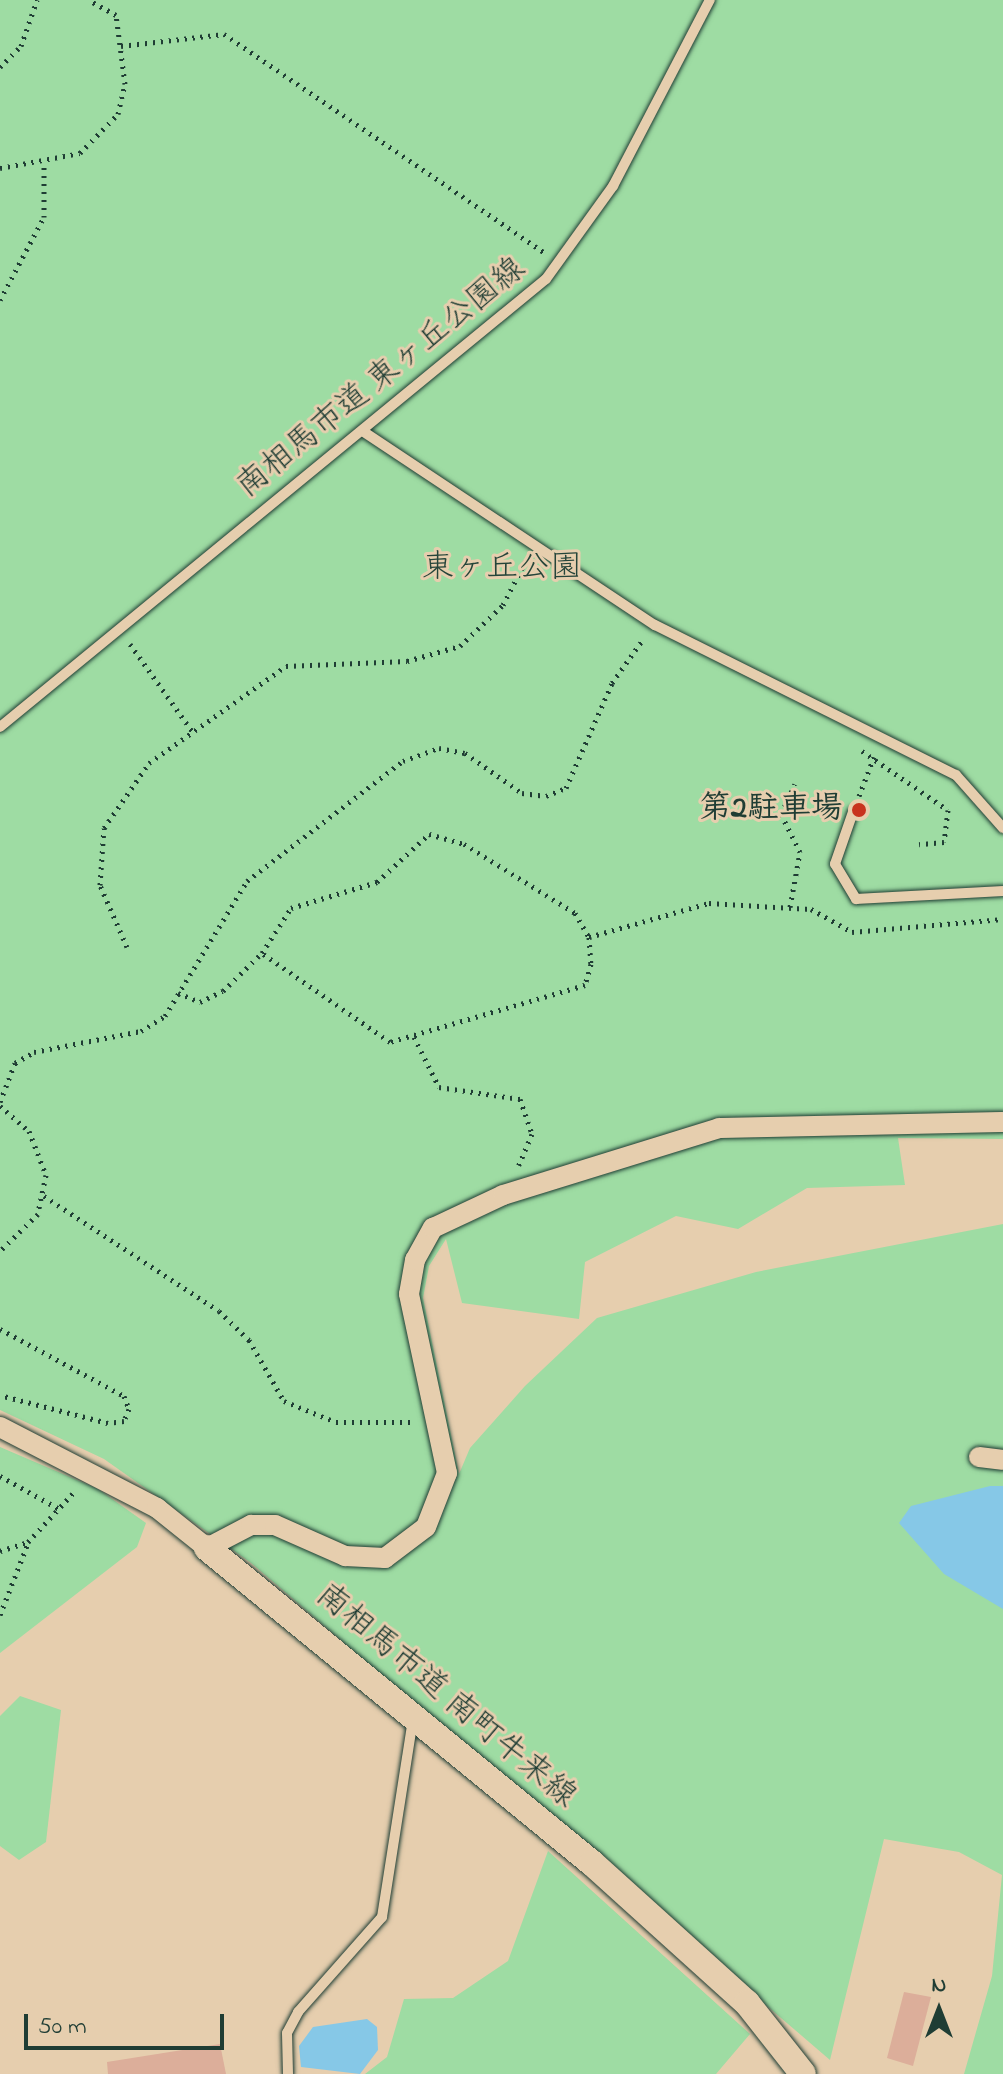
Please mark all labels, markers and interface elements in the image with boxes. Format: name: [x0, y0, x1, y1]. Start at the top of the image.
street label: 南相馬市道 東ヶ丘公園線: [230, 251, 534, 507]
park label: 東ヶ丘公園: [422, 550, 582, 588]
place label: 第2駐車場: [699, 791, 843, 829]
marker: 第2駐車場: [850, 801, 868, 819]
street label: 南相馬市道 南町牛来線: [307, 1577, 583, 1817]
north arrow: [899, 1970, 979, 2050]
text: N: [932, 1970, 946, 2002]
scale bar: [28, 1998, 228, 2048]
text: 50 m: [38, 2010, 87, 2045]

